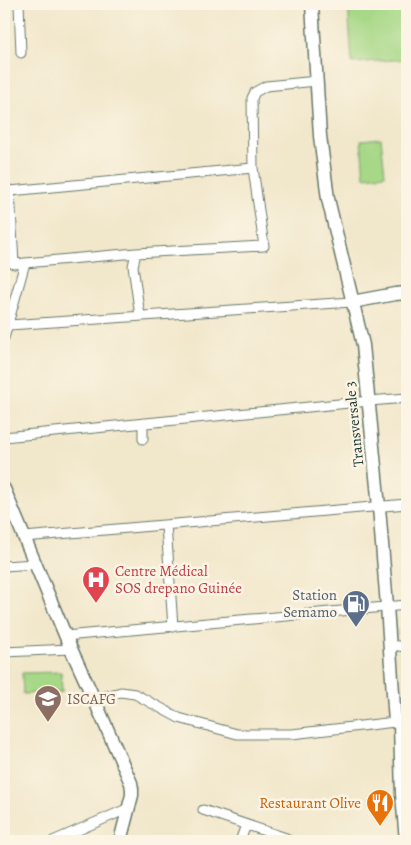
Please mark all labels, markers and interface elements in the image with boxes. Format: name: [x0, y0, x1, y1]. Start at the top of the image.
street label: Transversale 3: [340, 380, 368, 468]
place label: Centre Médical SOS drepano Guinée: [115, 561, 242, 598]
hospital icon: Centre Médical SOS drepano Guinée: [81, 565, 111, 604]
place label: Station Semamo: [283, 585, 337, 622]
fuel station icon: Station Semamo: [341, 589, 371, 628]
school or university icon: ISCAFG: [33, 684, 63, 723]
place label: ISCAFG: [67, 689, 116, 709]
restaurant icon: Restaurant Olive: [365, 788, 395, 827]
place label: Restaurant Olive: [259, 793, 361, 813]

